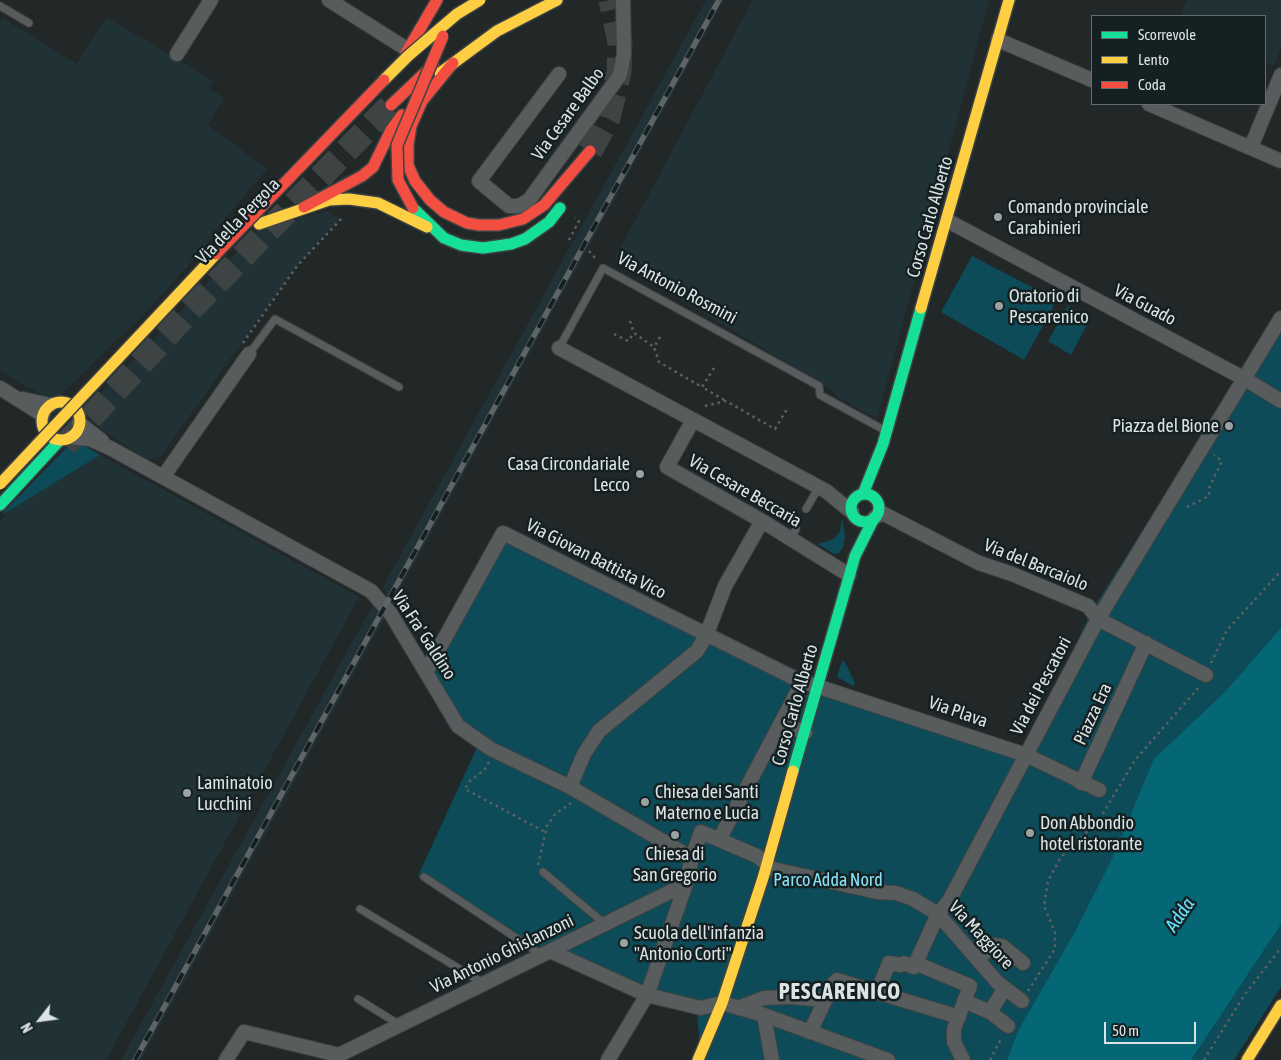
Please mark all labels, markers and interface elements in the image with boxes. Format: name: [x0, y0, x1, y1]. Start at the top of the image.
legend: [1091, 15, 1266, 105]
text: Scorrevole: [1138, 26, 1196, 43]
text: Lento: [1138, 51, 1169, 68]
street label: Via Cesare Balbo: [527, 63, 609, 165]
text: Coda: [1138, 76, 1166, 93]
street label: Corso Carlo Alberto: [902, 154, 958, 280]
street label: Via della Pergola: [192, 173, 284, 269]
place label: Comando provinciale Carabinieri: [1008, 196, 1148, 238]
marker: Comando provinciale Carabinieri: [992, 211, 1004, 223]
street label: Via Antonio Rosmini: [613, 247, 741, 329]
street label: Via Guado: [1110, 280, 1180, 330]
place label: Oratorio di Pescarenico: [1009, 285, 1089, 328]
marker: Oratorio di Pescarenico: [993, 300, 1005, 312]
place label: Piazza del Bione: [1112, 415, 1219, 437]
marker: Piazza del Bione: [1223, 420, 1235, 432]
street label: Via Cesare Beccaria: [685, 450, 805, 532]
place label: Casa Circondariale Lecco: [507, 453, 630, 496]
marker: Casa Circondariale Lecco: [634, 468, 646, 480]
street label: Via Giovan Battista Vico: [522, 514, 670, 604]
street label: Via del Barcaiolo: [981, 534, 1091, 596]
street label: Via Fra' Galdino: [387, 586, 461, 684]
street label: Via dei Pescatori: [1006, 633, 1076, 739]
street label: Corso Carlo Alberto: [767, 642, 823, 768]
street label: Piazza Era: [1069, 680, 1117, 748]
street label: Via Plava: [925, 692, 991, 732]
place label: Laminatoio Lucchini: [197, 772, 273, 814]
place label: Chiesa dei Santi Materno e Lucia: [655, 781, 759, 824]
marker: Laminatoio Lucchini: [181, 787, 193, 799]
marker: Chiesa dei Santi Materno e Lucia: [639, 796, 651, 808]
place label: Don Abbondio hotel ristorante: [1040, 812, 1142, 854]
marker: Don Abbondio hotel ristorante: [1024, 827, 1036, 839]
marker: Chiesa di San Gregorio: [669, 829, 681, 841]
place label: Chiesa di San Gregorio: [633, 843, 717, 886]
park label: Parco Adda Nord: [773, 869, 883, 891]
water label: Adda: [1160, 894, 1200, 936]
street label: Via Maggiore: [944, 896, 1018, 974]
street label: Via Antonio Ghislanzoni: [427, 910, 577, 998]
place label: Scuola dell'infanzia "Antonio Corti": [634, 922, 764, 964]
marker: Scuola dell'infanzia "Antonio Corti": [618, 937, 630, 949]
district label: PESCARENICO: [777, 979, 903, 1005]
north arrow: [15, 995, 65, 1045]
scale bar: [1106, 1012, 1198, 1044]
text: N: [18, 1020, 36, 1035]
text: 50 m: [1112, 1022, 1139, 1039]

